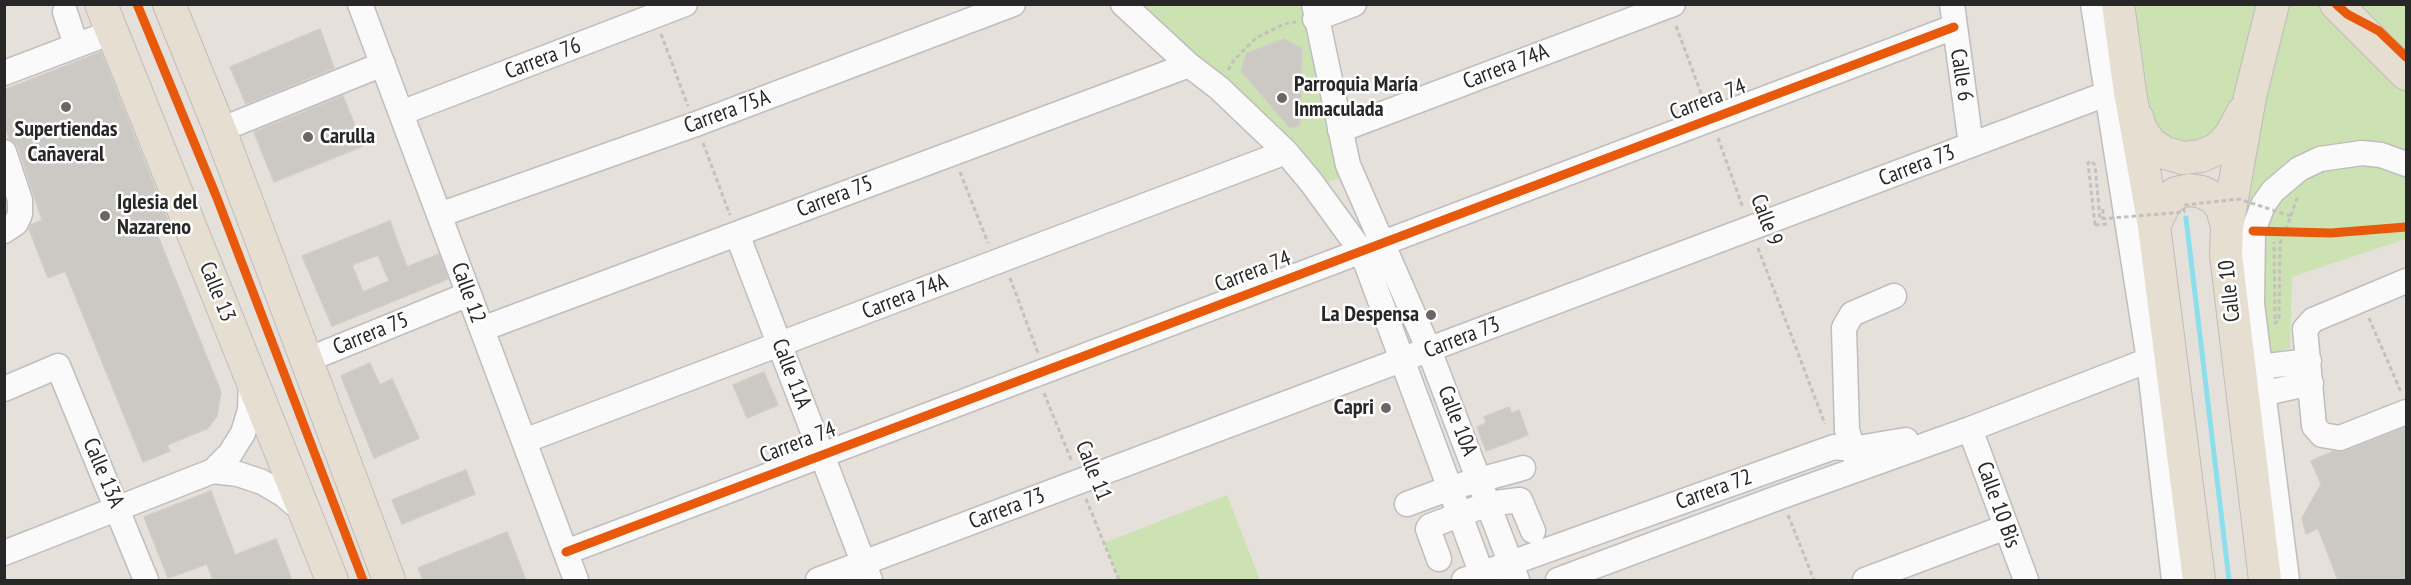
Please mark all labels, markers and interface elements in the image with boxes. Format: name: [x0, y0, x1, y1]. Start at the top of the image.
street label: Carrera 76: [501, 33, 585, 85]
street label: Carrera 74A: [1460, 39, 1552, 95]
street label: Calle 6: [1944, 47, 1978, 103]
place label: Parroquia María Inmaculada: [1294, 72, 1418, 124]
street label: Carrera 74: [1666, 74, 1750, 126]
street label: Carrera 75A: [680, 84, 774, 140]
marker: Parroquia María Inmaculada: [1275, 91, 1289, 105]
marker: Supertiendas Cañaveral: [59, 100, 73, 114]
place label: Supertiendas Cañaveral: [15, 117, 117, 168]
place label: Carulla: [320, 124, 375, 150]
marker: Carulla: [301, 130, 315, 144]
street label: Carrera 73: [1875, 140, 1959, 192]
street label: Carrera 75: [793, 171, 877, 223]
place label: Iglesia del Nazareno: [117, 190, 198, 242]
street label: Calle 9: [1744, 191, 1788, 249]
marker: Iglesia del Nazareno: [98, 209, 112, 223]
street label: Carrera 74: [1211, 246, 1295, 298]
street label: Calle 13: [193, 258, 241, 326]
street label: Calle 12: [445, 259, 491, 327]
street label: Calle 10: [2214, 259, 2246, 323]
street label: Carrera 74A: [859, 269, 951, 325]
place label: La Despensa: [1321, 302, 1419, 328]
street label: Carrera 75: [329, 307, 413, 361]
marker: La Despensa: [1424, 308, 1438, 322]
street label: Carrera 73: [1420, 312, 1504, 364]
street label: Calle 11A: [766, 335, 816, 413]
street label: Calle 10A: [1432, 382, 1482, 460]
place label: Capri: [1334, 395, 1374, 421]
marker: Capri: [1379, 401, 1393, 415]
street label: Carrera 74: [756, 417, 840, 469]
street label: Calle 13A: [77, 434, 129, 512]
street label: Calle 11: [1069, 437, 1117, 505]
street label: Calle 10 Bis: [1970, 458, 2026, 552]
street label: Carrera 72: [1672, 464, 1756, 516]
street label: Carrera 73: [965, 483, 1049, 535]

